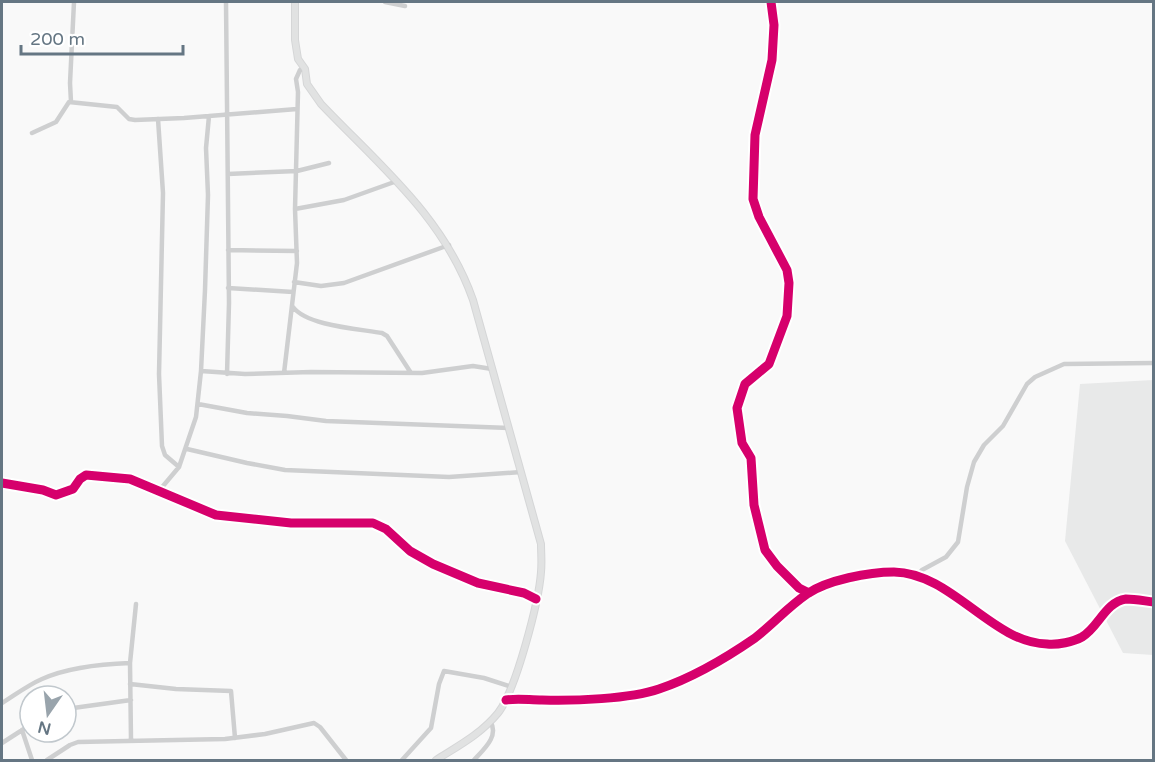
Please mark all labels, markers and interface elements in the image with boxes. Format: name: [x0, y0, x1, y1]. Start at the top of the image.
scale bar: [21, 18, 183, 56]
text: 200 m: [30, 28, 85, 50]
north arrow: [18, 684, 78, 744]
text: N: [36, 716, 53, 739]

